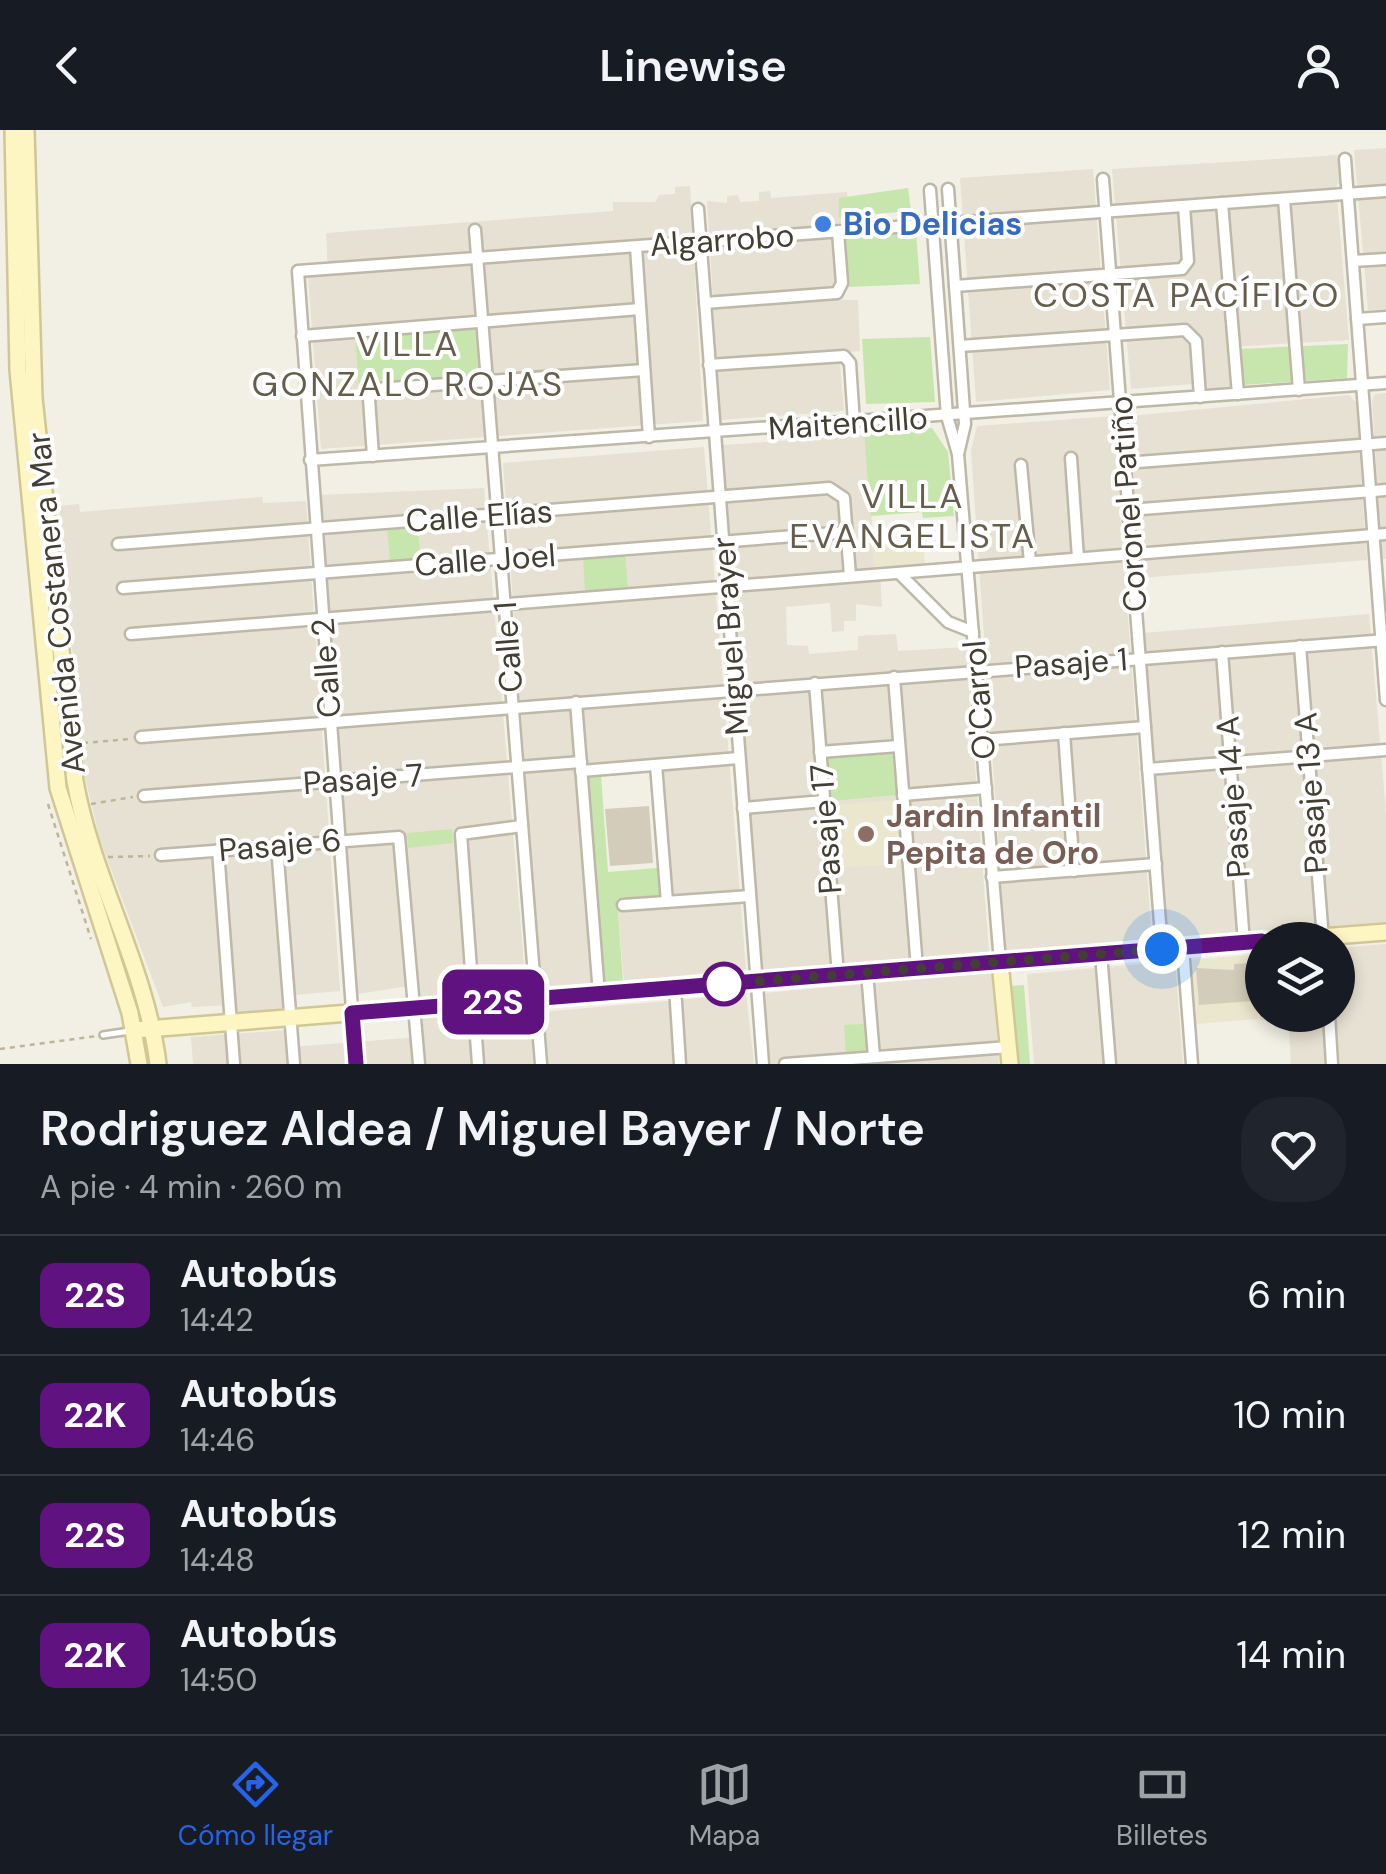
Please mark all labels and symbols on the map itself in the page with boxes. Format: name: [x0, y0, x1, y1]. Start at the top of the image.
place label: Bio Delicias: [843, 203, 1022, 245]
marker: Bio Delicias: [812, 213, 834, 235]
street label: Algarrobo: [648, 214, 796, 266]
district label: COSTA PACÍFICO: [1033, 272, 1341, 318]
district label: VILLA GONZALO ROJAS: [252, 321, 564, 407]
street label: Coronel Patiño: [1099, 394, 1157, 614]
street label: Maitencillo: [767, 396, 929, 450]
street label: Avenida Costanera Mar: [17, 430, 95, 776]
district label: VILLA EVANGELISTA: [789, 473, 1037, 559]
street label: Calle Elías: [404, 490, 554, 542]
street label: Calle Joel: [413, 534, 557, 586]
street label: Miguel Brayer: [702, 535, 758, 737]
street label: Calle 1: [484, 600, 532, 694]
street label: Calle 2: [302, 617, 350, 719]
street label: Pasaje 1: [1013, 638, 1129, 688]
street label: O'Carrol: [953, 639, 1005, 761]
street label: Pasaje 13 A: [1284, 711, 1338, 875]
street label: Pasaje 14 A: [1206, 715, 1260, 879]
street label: Pasaje 7: [302, 754, 424, 804]
street label: Pasaje 17: [801, 763, 851, 895]
place label: Jardin Infantil Pepita de Oro: [886, 795, 1101, 874]
street label: Pasaje 6: [217, 819, 343, 871]
marker: Jardin Infantil Pepita de Oro: [855, 823, 877, 845]
your location: [1137, 924, 1187, 974]
unlabelled marker: [703, 963, 745, 1005]
line badge: 22S: [436, 970, 550, 1034]

